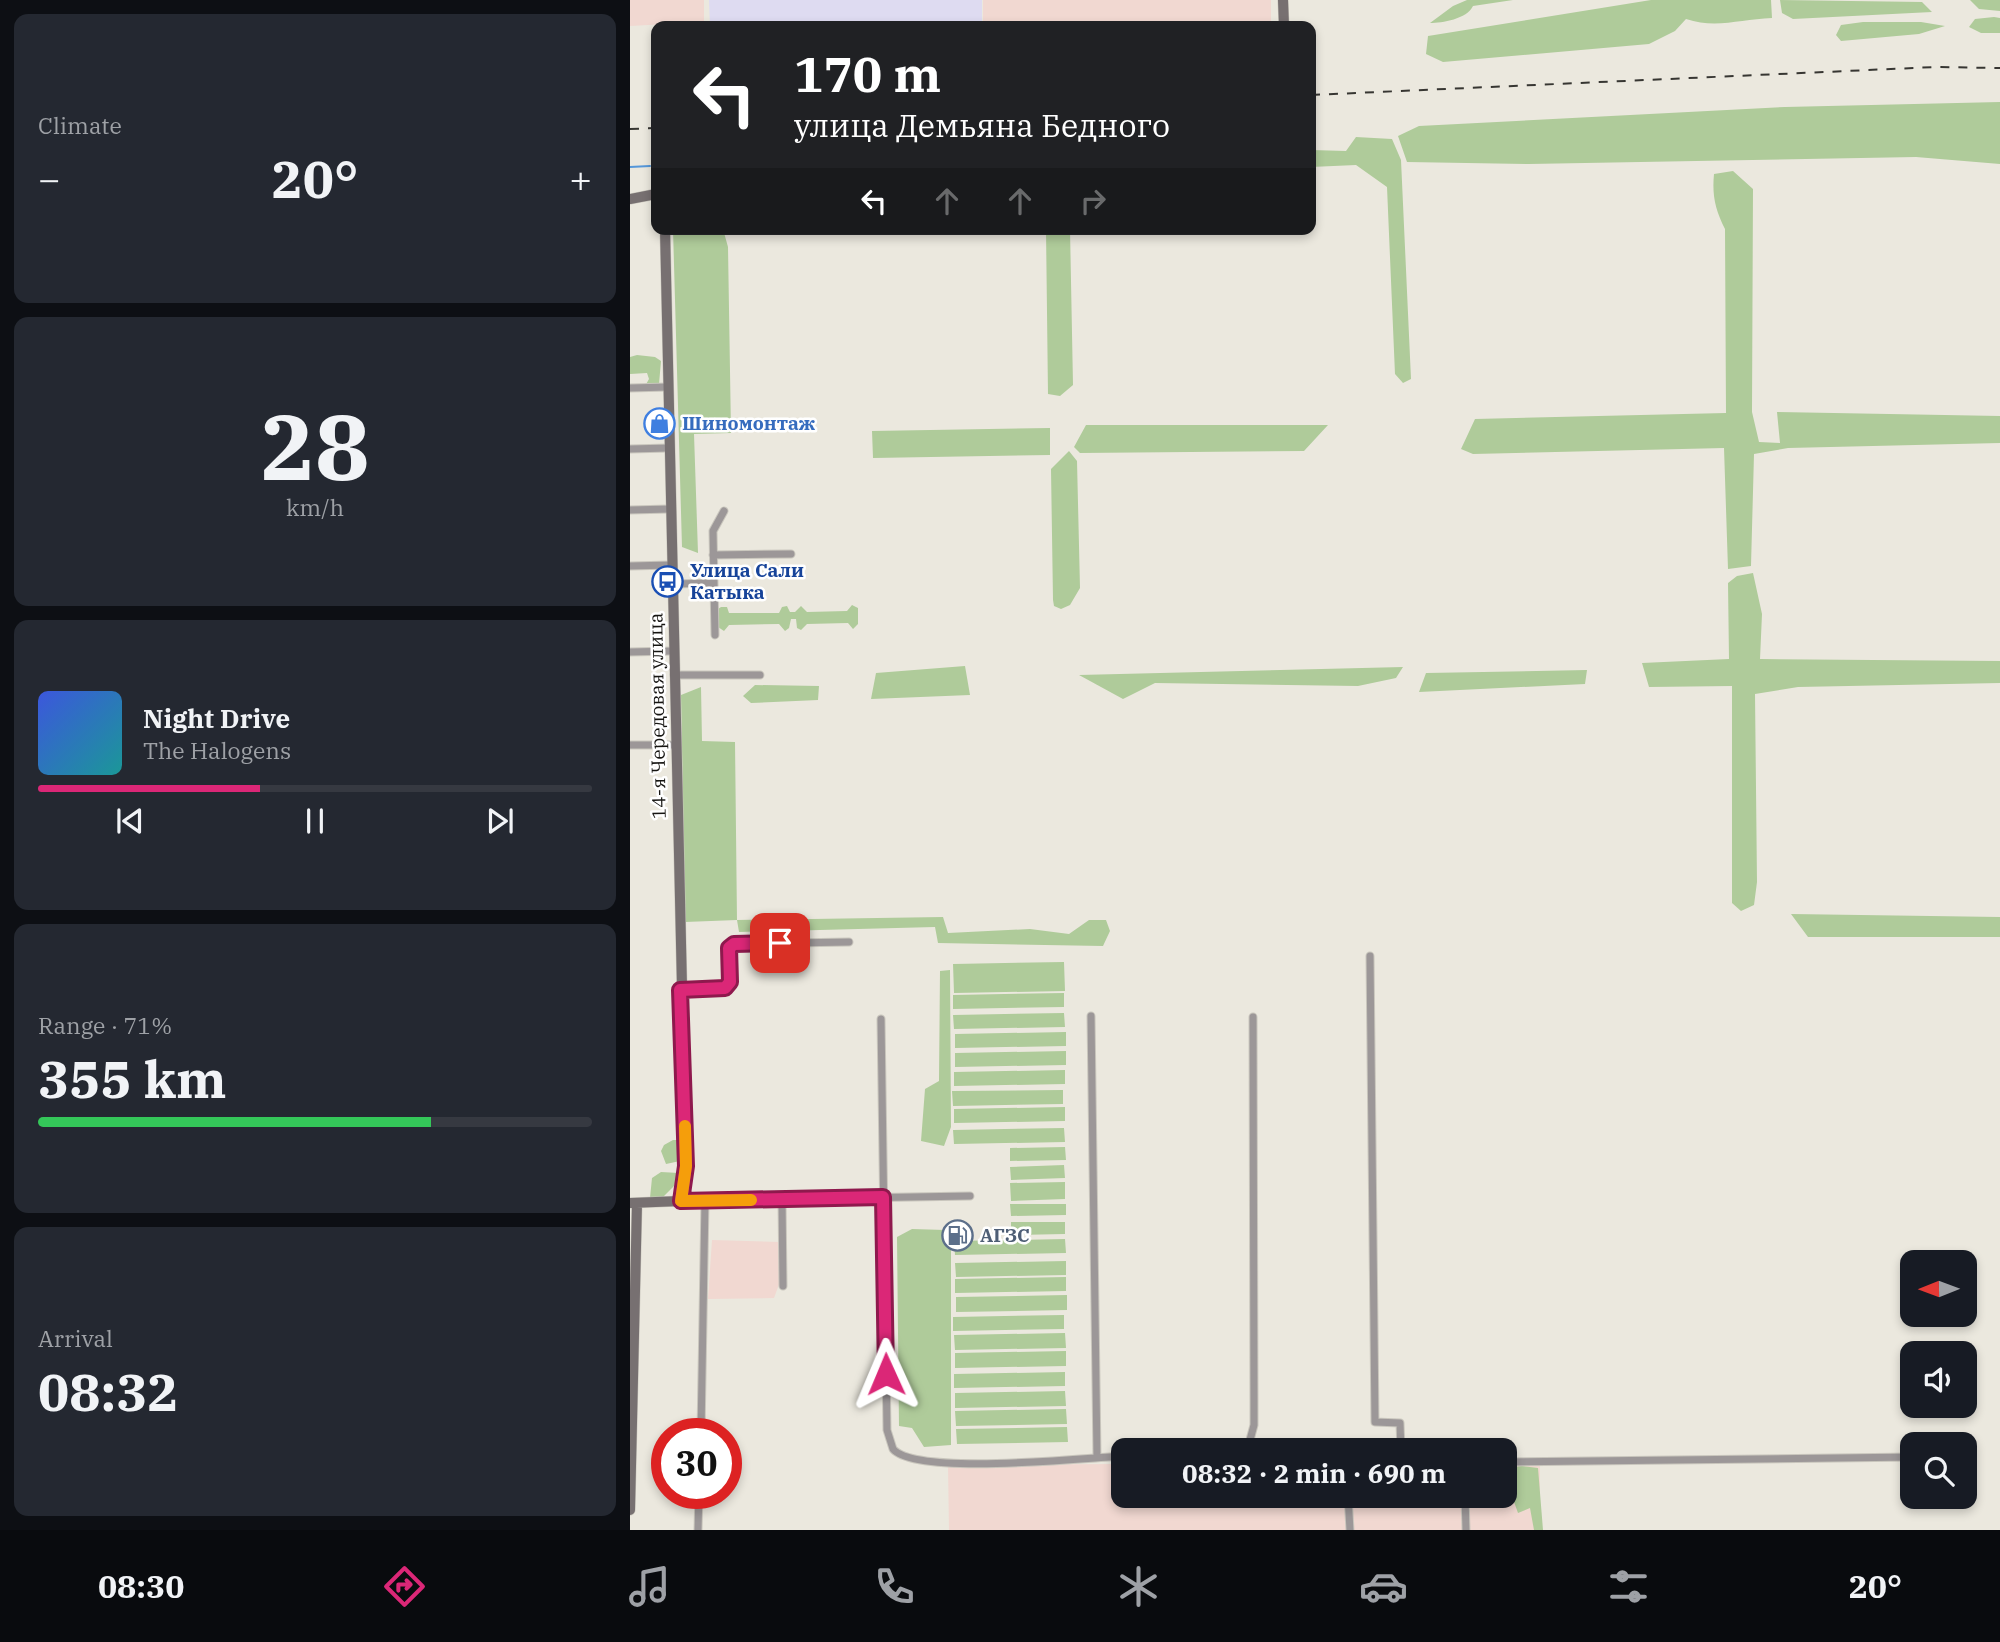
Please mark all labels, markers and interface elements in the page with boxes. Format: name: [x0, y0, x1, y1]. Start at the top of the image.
text: 170 m: [794, 42, 941, 105]
icon: left: [679, 49, 770, 140]
text: улица Демьяна Бедного: [794, 104, 1170, 146]
text: Climate: [38, 110, 122, 140]
text: 20°: [272, 145, 358, 212]
text: −: [38, 154, 61, 203]
text: +: [569, 154, 592, 203]
icon: left: [855, 182, 893, 220]
icon: ahead: [928, 182, 966, 220]
icon: ahead: [1001, 182, 1039, 220]
icon: right: [1074, 182, 1112, 220]
text: 28: [260, 387, 370, 505]
shop icon: Шиномонтаж: [642, 406, 676, 440]
place label: Шиномонтаж: [682, 411, 816, 435]
text: km/h: [286, 492, 344, 522]
place label: Улица Сали Катыка: [690, 558, 804, 604]
bus stop icon: Улица Сали Катыка: [650, 564, 684, 598]
street label: 14-я Чередовая улица: [643, 613, 671, 819]
text: Night Drive: [143, 701, 290, 735]
text: The Halogens: [143, 735, 291, 765]
icon: previous: [111, 802, 149, 840]
icon: pause: [296, 802, 334, 840]
icon: next: [481, 802, 519, 840]
pin: [750, 913, 810, 973]
icon: arrive: [761, 924, 799, 962]
text: Range · 71%: [38, 1010, 172, 1040]
text: 355 km: [38, 1045, 227, 1112]
fuel station icon: АГЗС: [940, 1218, 974, 1252]
place label: АГЗС: [980, 1223, 1030, 1247]
north arrow: [1900, 1250, 1978, 1326]
map controls: [1900, 1250, 1977, 1509]
text: Arrival: [38, 1323, 113, 1353]
position arrow: [849, 1337, 923, 1411]
button: sound: [1900, 1341, 1977, 1418]
text: 08:32: [38, 1358, 179, 1425]
speed limit sign: 30: [651, 1418, 742, 1509]
button: search: [1900, 1432, 1977, 1509]
text: 08:32 · 2 min · 690 m: [1182, 1456, 1446, 1490]
icon: directions: [380, 1562, 429, 1611]
icon: music: [625, 1562, 674, 1611]
icon: phone: [870, 1562, 919, 1611]
icon: climate: [1114, 1562, 1163, 1611]
icon: car: [1359, 1562, 1408, 1611]
icon: filters: [1604, 1562, 1653, 1611]
text: 08:30: [98, 1565, 184, 1607]
text: 20°: [1849, 1565, 1902, 1607]

